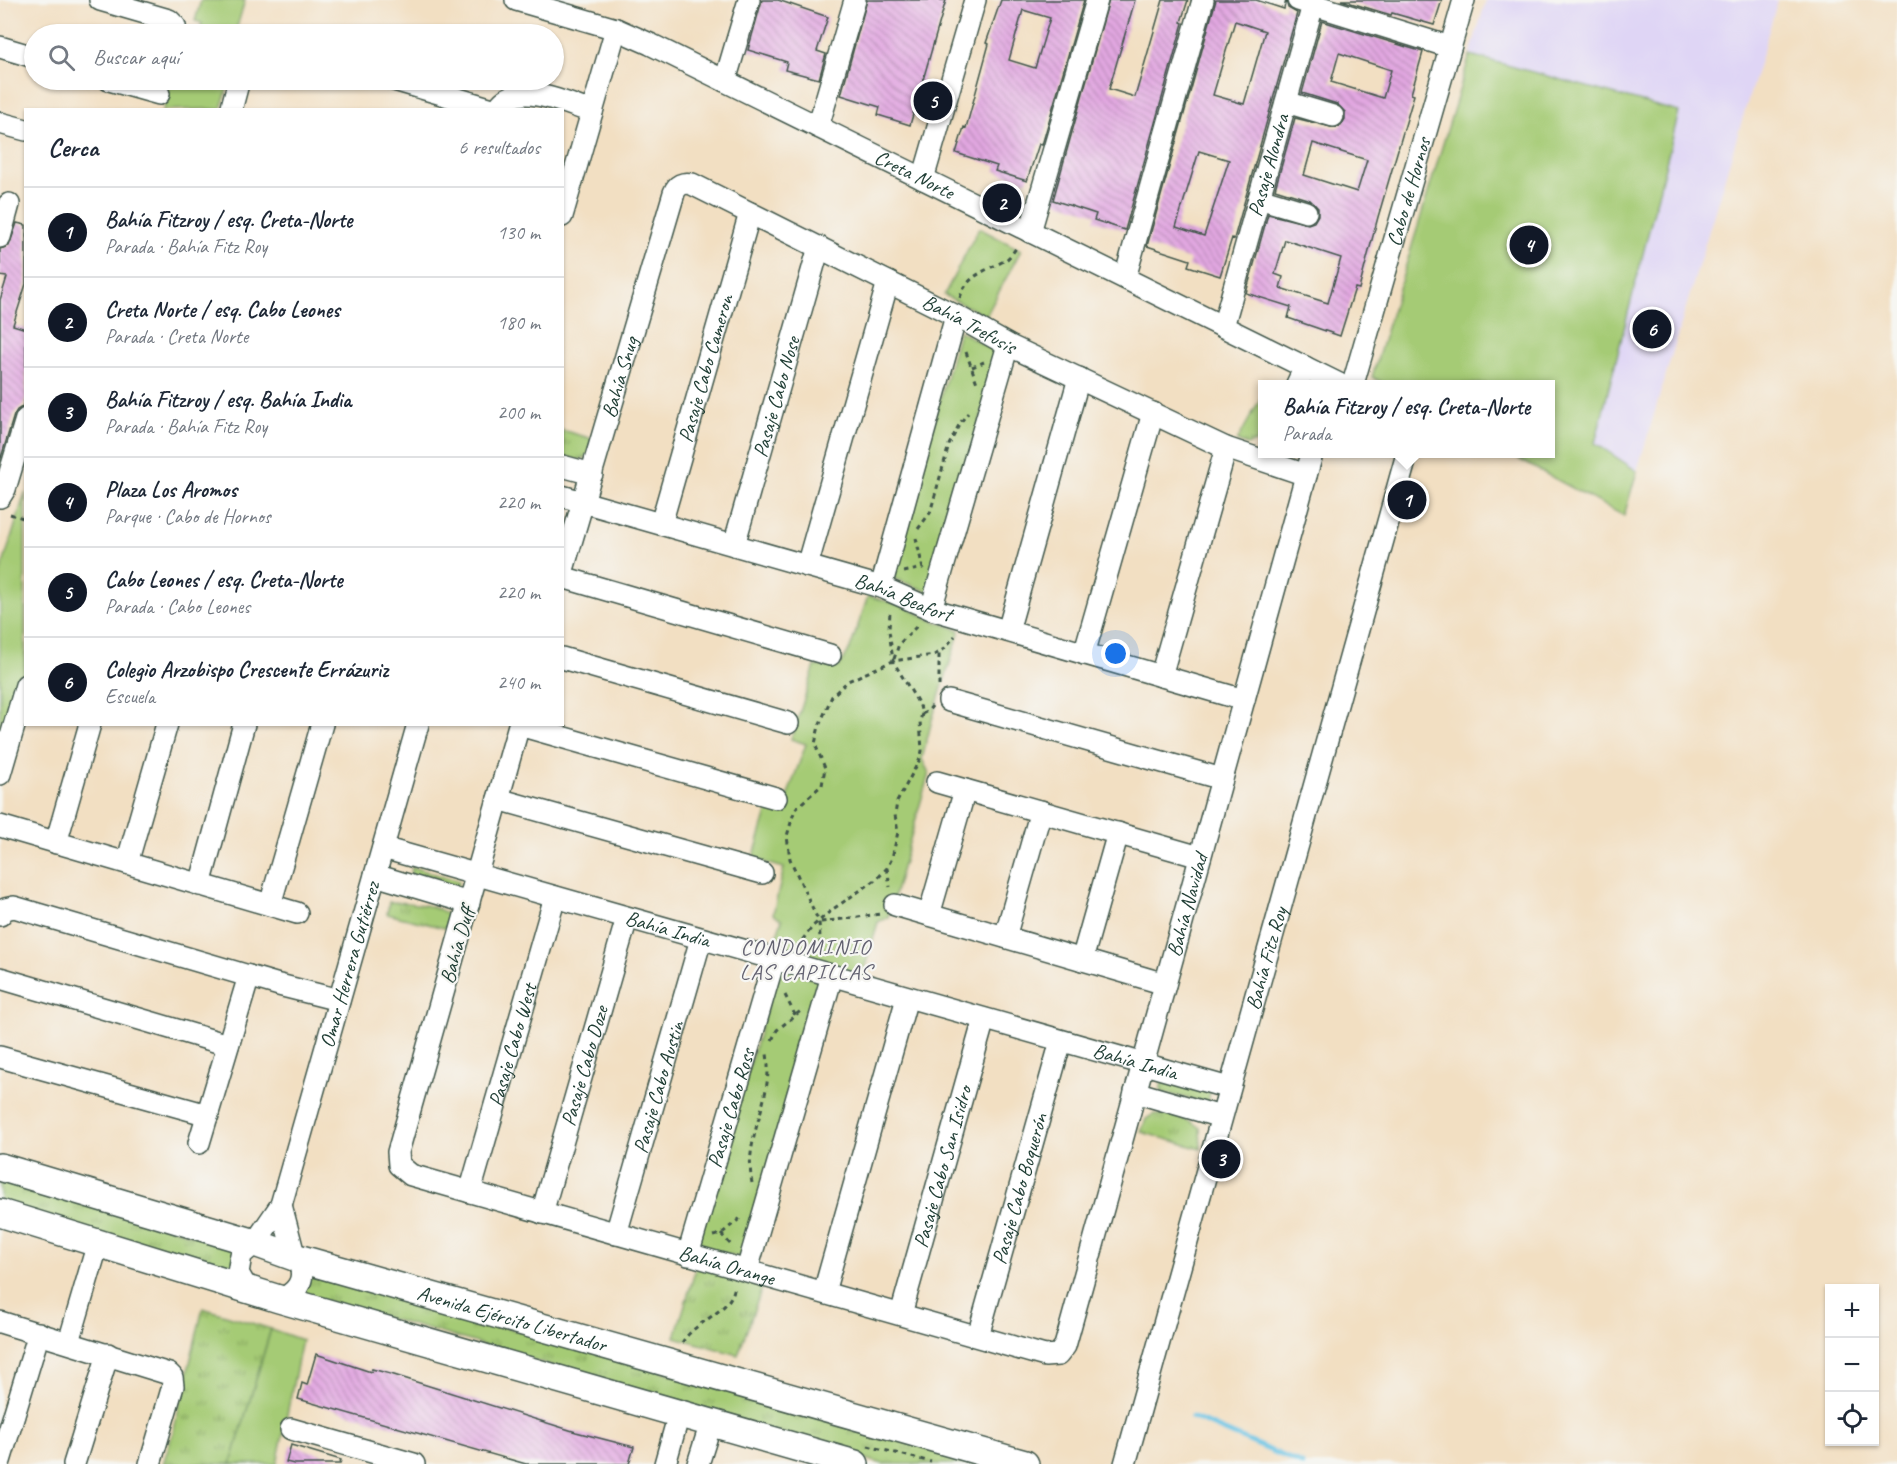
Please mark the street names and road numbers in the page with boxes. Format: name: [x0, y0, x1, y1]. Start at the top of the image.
street label: Pasaje Alondra: [1242, 110, 1295, 219]
street label: Cabo de Hornos: [1381, 133, 1437, 249]
street label: Creta Norte: [870, 144, 960, 206]
street label: Bahía Trefusis: [918, 288, 1022, 361]
street label: Pasaje Cabo Cameron: [672, 290, 739, 445]
street label: Pasaje Cabo Nose: [747, 332, 806, 460]
street label: Bahía Snug: [596, 333, 644, 421]
street label: Bahía Beafort: [851, 567, 958, 628]
street label: Bahía Navidad: [1160, 848, 1214, 959]
street label: Omar Herrera Gutiérrez: [314, 877, 386, 1051]
street label: Bahía Duff: [434, 899, 482, 986]
street label: Bahía Fitz Roy: [1240, 902, 1293, 1013]
street label: Bahía India: [623, 904, 715, 954]
street label: Pasaje Cabo West: [482, 979, 543, 1109]
street label: Pasaje Cabo Doze: [555, 1001, 615, 1129]
street label: Pasaje Cabo Austin: [627, 1016, 690, 1156]
street label: Bahía India: [1090, 1037, 1183, 1086]
street label: Pasaje Cabo Ross: [701, 1044, 761, 1171]
street label: Pasaje Cabo San Isidro: [907, 1080, 978, 1251]
street label: Pasaje Cabo Boquerón: [986, 1110, 1053, 1267]
street label: Bahía Orange: [676, 1239, 779, 1291]
street label: Avenida Ejército Libertador: [414, 1280, 611, 1358]

